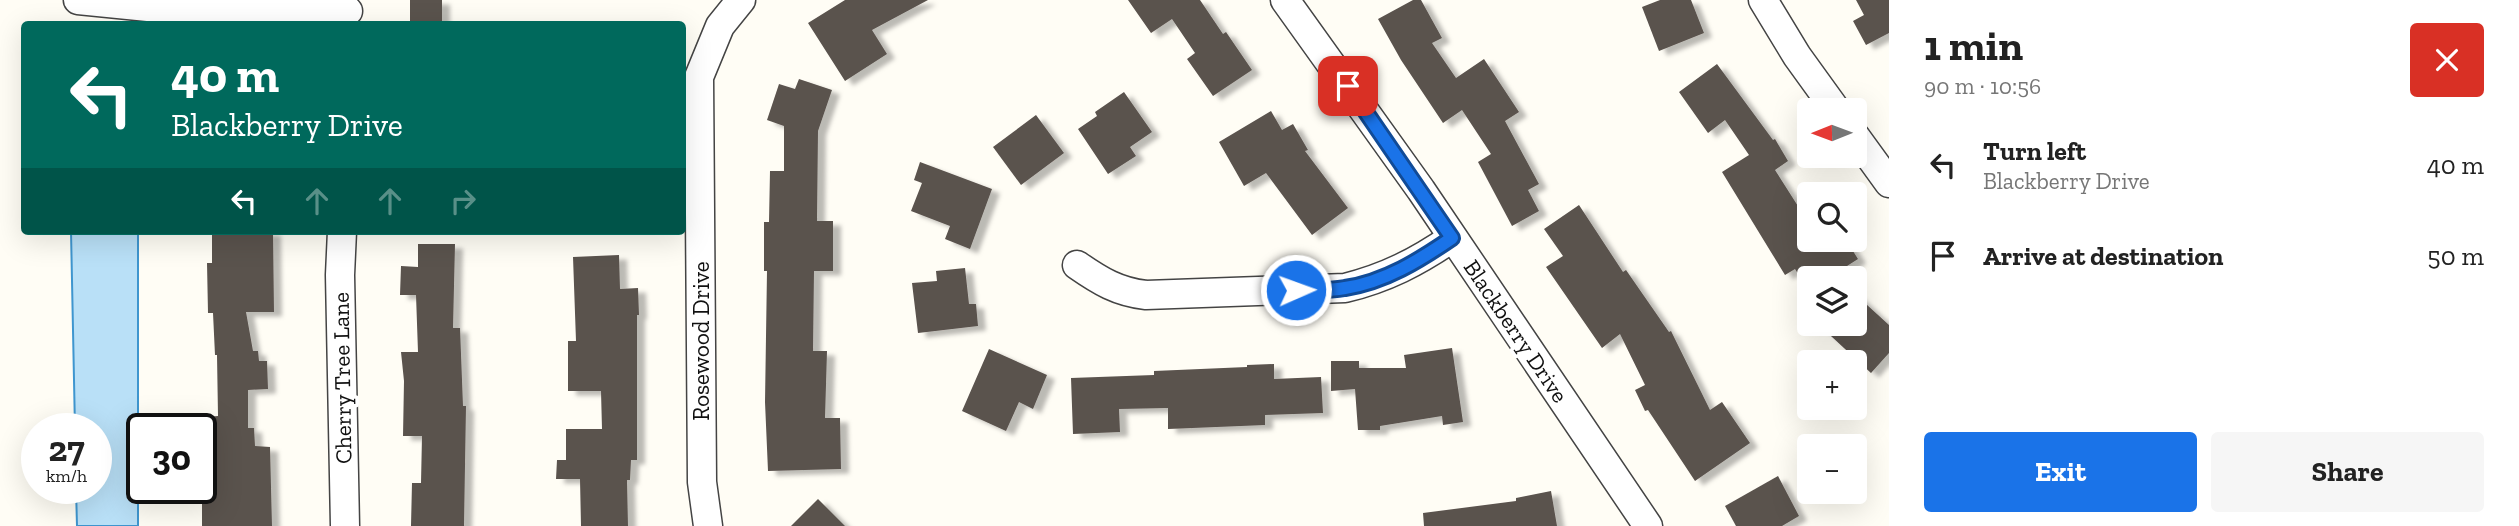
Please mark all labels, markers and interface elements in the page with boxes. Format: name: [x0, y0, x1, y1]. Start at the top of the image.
text: 1 min: [1924, 20, 2023, 71]
button: close: [2410, 23, 2484, 97]
text: 40 m: [171, 46, 279, 105]
icon: left: [56, 49, 147, 140]
pin: [1318, 56, 1378, 116]
icon: arrive: [1329, 67, 1367, 105]
text: 90 m · 10:56: [1924, 72, 2041, 100]
north arrow: [1797, 98, 1867, 168]
map controls: [1797, 98, 1867, 504]
text: Blackberry Drive: [171, 106, 403, 144]
text: Turn left: [1983, 135, 2086, 167]
icon: left: [1924, 146, 1962, 184]
text: 40 m: [2427, 149, 2484, 181]
text: Blackberry Drive: [1983, 167, 2150, 195]
icon: left: [225, 182, 263, 220]
icon: ahead: [298, 182, 336, 220]
icon: ahead: [371, 182, 409, 220]
icon: right: [444, 182, 482, 220]
button: search: [1797, 182, 1867, 252]
icon: arrive: [1924, 237, 1962, 275]
text: Arrive at destination: [1983, 240, 2223, 272]
text: 50 m: [2427, 240, 2484, 272]
position arrow: [1259, 253, 1333, 327]
street label: Blackberry Drive: [1458, 254, 1574, 408]
street label: Rosewood Drive: [687, 261, 715, 421]
button: layers: [1797, 266, 1867, 336]
street label: Cherry Tree Lane: [327, 292, 357, 464]
button: +: [1797, 350, 1867, 420]
speed limit sign: 30: [126, 413, 217, 504]
text: 27: [48, 428, 85, 470]
button: Exit: [1924, 432, 2197, 512]
button: Share: [2211, 432, 2484, 512]
button: −: [1797, 434, 1867, 504]
text: km/h: [46, 465, 87, 487]

